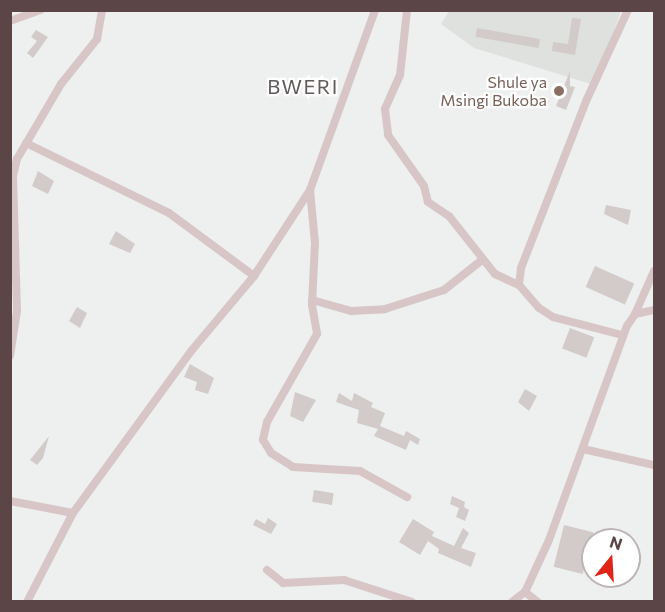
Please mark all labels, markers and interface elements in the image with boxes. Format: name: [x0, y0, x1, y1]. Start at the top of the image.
place label: Shule ya Msingi Bukoba: [440, 72, 547, 110]
district label: BWERI: [267, 74, 339, 98]
marker: Shule ya Msingi Bukoba: [552, 84, 566, 98]
north arrow: [581, 528, 641, 588]
text: N: [607, 531, 625, 553]

